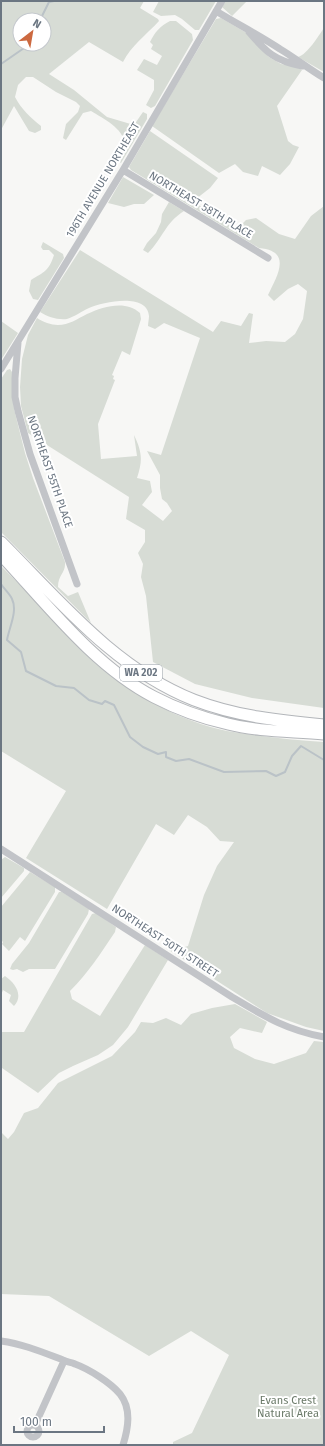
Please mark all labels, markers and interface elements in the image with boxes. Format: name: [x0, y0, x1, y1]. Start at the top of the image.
north arrow: [12, 12, 52, 52]
text: N: [30, 16, 43, 31]
street label: 196TH AVENUE NORTHEAST: [63, 120, 143, 240]
street label: NORTHEAST 58TH PLACE: [147, 169, 255, 241]
street label: NORTHEAST 55TH PLACE: [25, 414, 75, 530]
road number: WA 202: [120, 665, 162, 681]
street label: NORTHEAST 50TH STREET: [109, 902, 221, 980]
park label: Evans Crest Natural Area: [257, 1394, 319, 1420]
scale bar: [14, 1408, 104, 1434]
text: 100 m: [20, 1415, 52, 1429]

